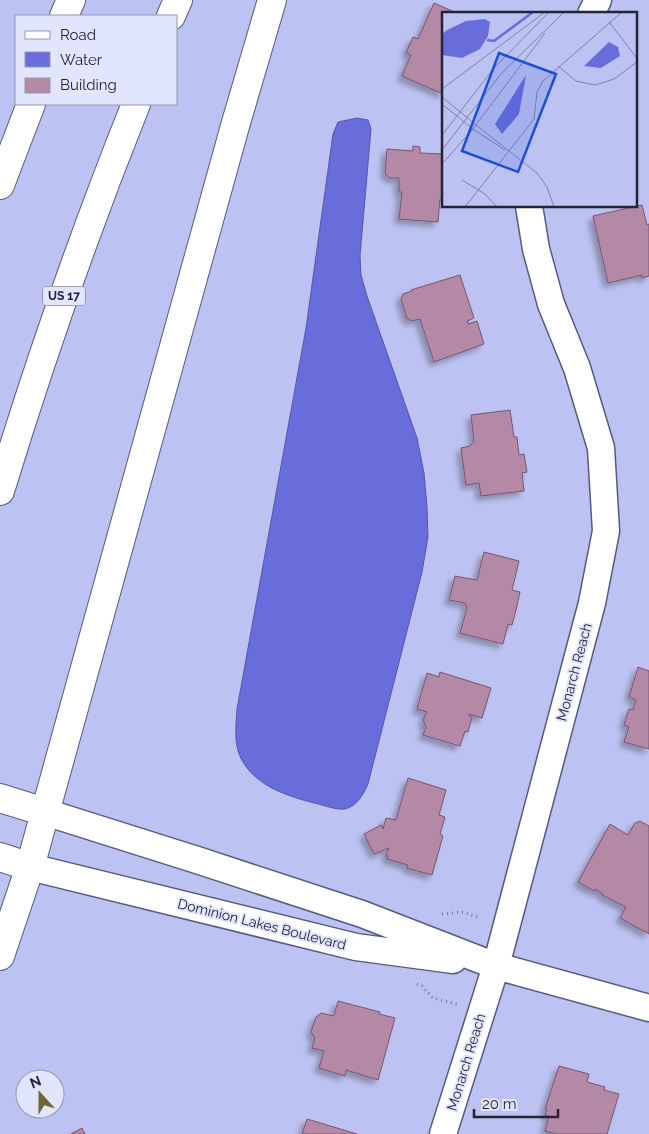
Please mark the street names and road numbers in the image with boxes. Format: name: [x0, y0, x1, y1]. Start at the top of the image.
road number: US 17: [43, 286, 85, 306]
street label: Monarch Reach: [553, 621, 595, 723]
street label: Dominion Lakes Boulevard: [176, 895, 348, 953]
street label: Monarch Reach: [444, 1011, 488, 1113]

